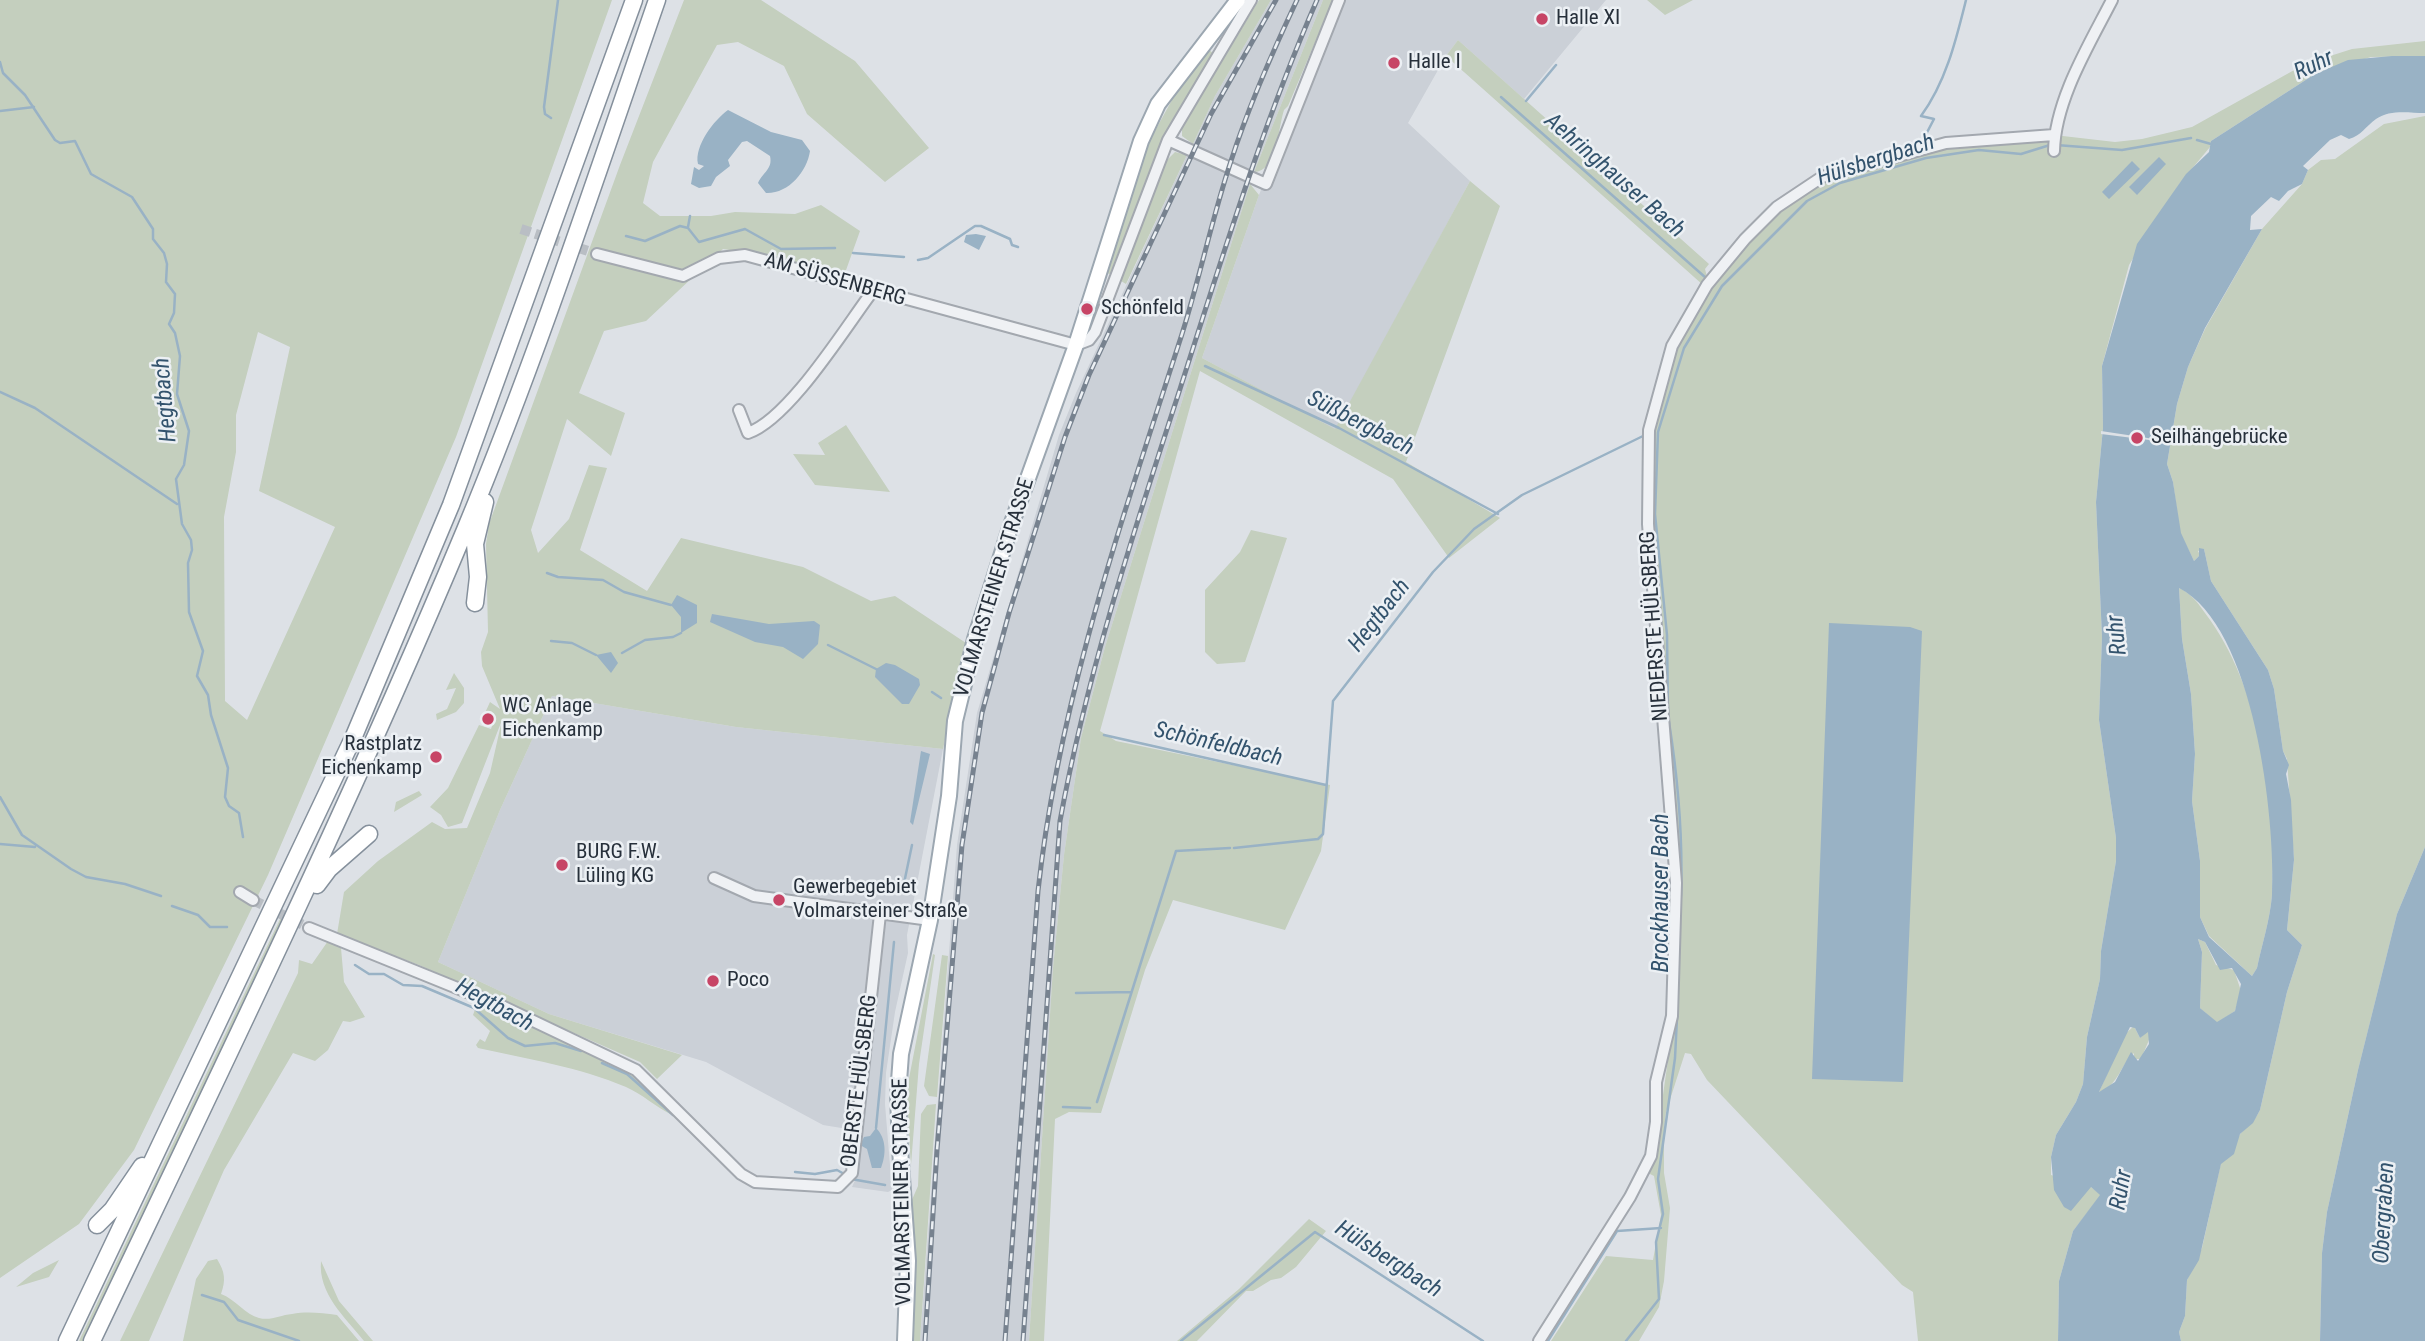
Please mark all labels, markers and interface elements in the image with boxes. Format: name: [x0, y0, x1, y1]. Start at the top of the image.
place label: Halle XI: [1556, 6, 1620, 32]
marker: Halle XI: [1534, 11, 1550, 27]
water label: Ruhr: [2290, 45, 2338, 87]
place label: Halle I: [1408, 50, 1461, 76]
marker: Halle I: [1386, 55, 1402, 71]
water label: Aehringhauser Bach: [1538, 108, 1690, 244]
water label: Hülsbergbach: [1814, 129, 1938, 193]
street label: AM SÜSSENBERG: [761, 248, 909, 312]
place label: Schönfeld: [1101, 296, 1184, 322]
marker: Schönfeld: [1079, 301, 1095, 317]
water label: Hegtbach: [149, 357, 183, 443]
water label: Süßbergbach: [1302, 385, 1418, 463]
place label: Seilhängebrücke: [2151, 425, 2288, 451]
marker: Seilhängebrücke: [2129, 430, 2145, 446]
street label: VOLMARSTEINER STRASSE: [950, 475, 1040, 701]
street label: NIEDERSTE HÜLSBERG: [1636, 530, 1674, 722]
water label: Hegtbach: [1343, 574, 1417, 658]
water label: Ruhr: [2102, 614, 2134, 656]
place label: WC Anlage Eichenkamp: [502, 694, 603, 744]
marker: WC Anlage Eichenkamp: [480, 711, 496, 727]
water label: Schönfeldbach: [1151, 717, 1285, 773]
place label: Rastplatz Eichenkamp: [321, 732, 422, 782]
marker: Rastplatz Eichenkamp: [428, 749, 444, 765]
water label: Brockhauser Bach: [1648, 813, 1676, 973]
place label: BURG F.W. Lüling KG: [576, 840, 661, 890]
marker: BURG F.W. Lüling KG: [554, 857, 570, 873]
place label: Gewerbegebiet Volmarsteiner Straße: [793, 875, 968, 925]
marker: Gewerbegebiet Volmarsteiner Straße: [771, 892, 787, 908]
place label: Poco: [727, 968, 769, 994]
water label: Hegtbach: [450, 973, 538, 1039]
marker: Poco: [705, 973, 721, 989]
street label: OBERSTE HÜLSBERG: [837, 993, 883, 1169]
street label: VOLMARSTEINER STRASSE: [888, 1078, 918, 1306]
water label: Obergraben: [2369, 1161, 2401, 1265]
water label: Ruhr: [2105, 1168, 2139, 1212]
water label: Hülsbergbach: [1329, 1215, 1447, 1305]

